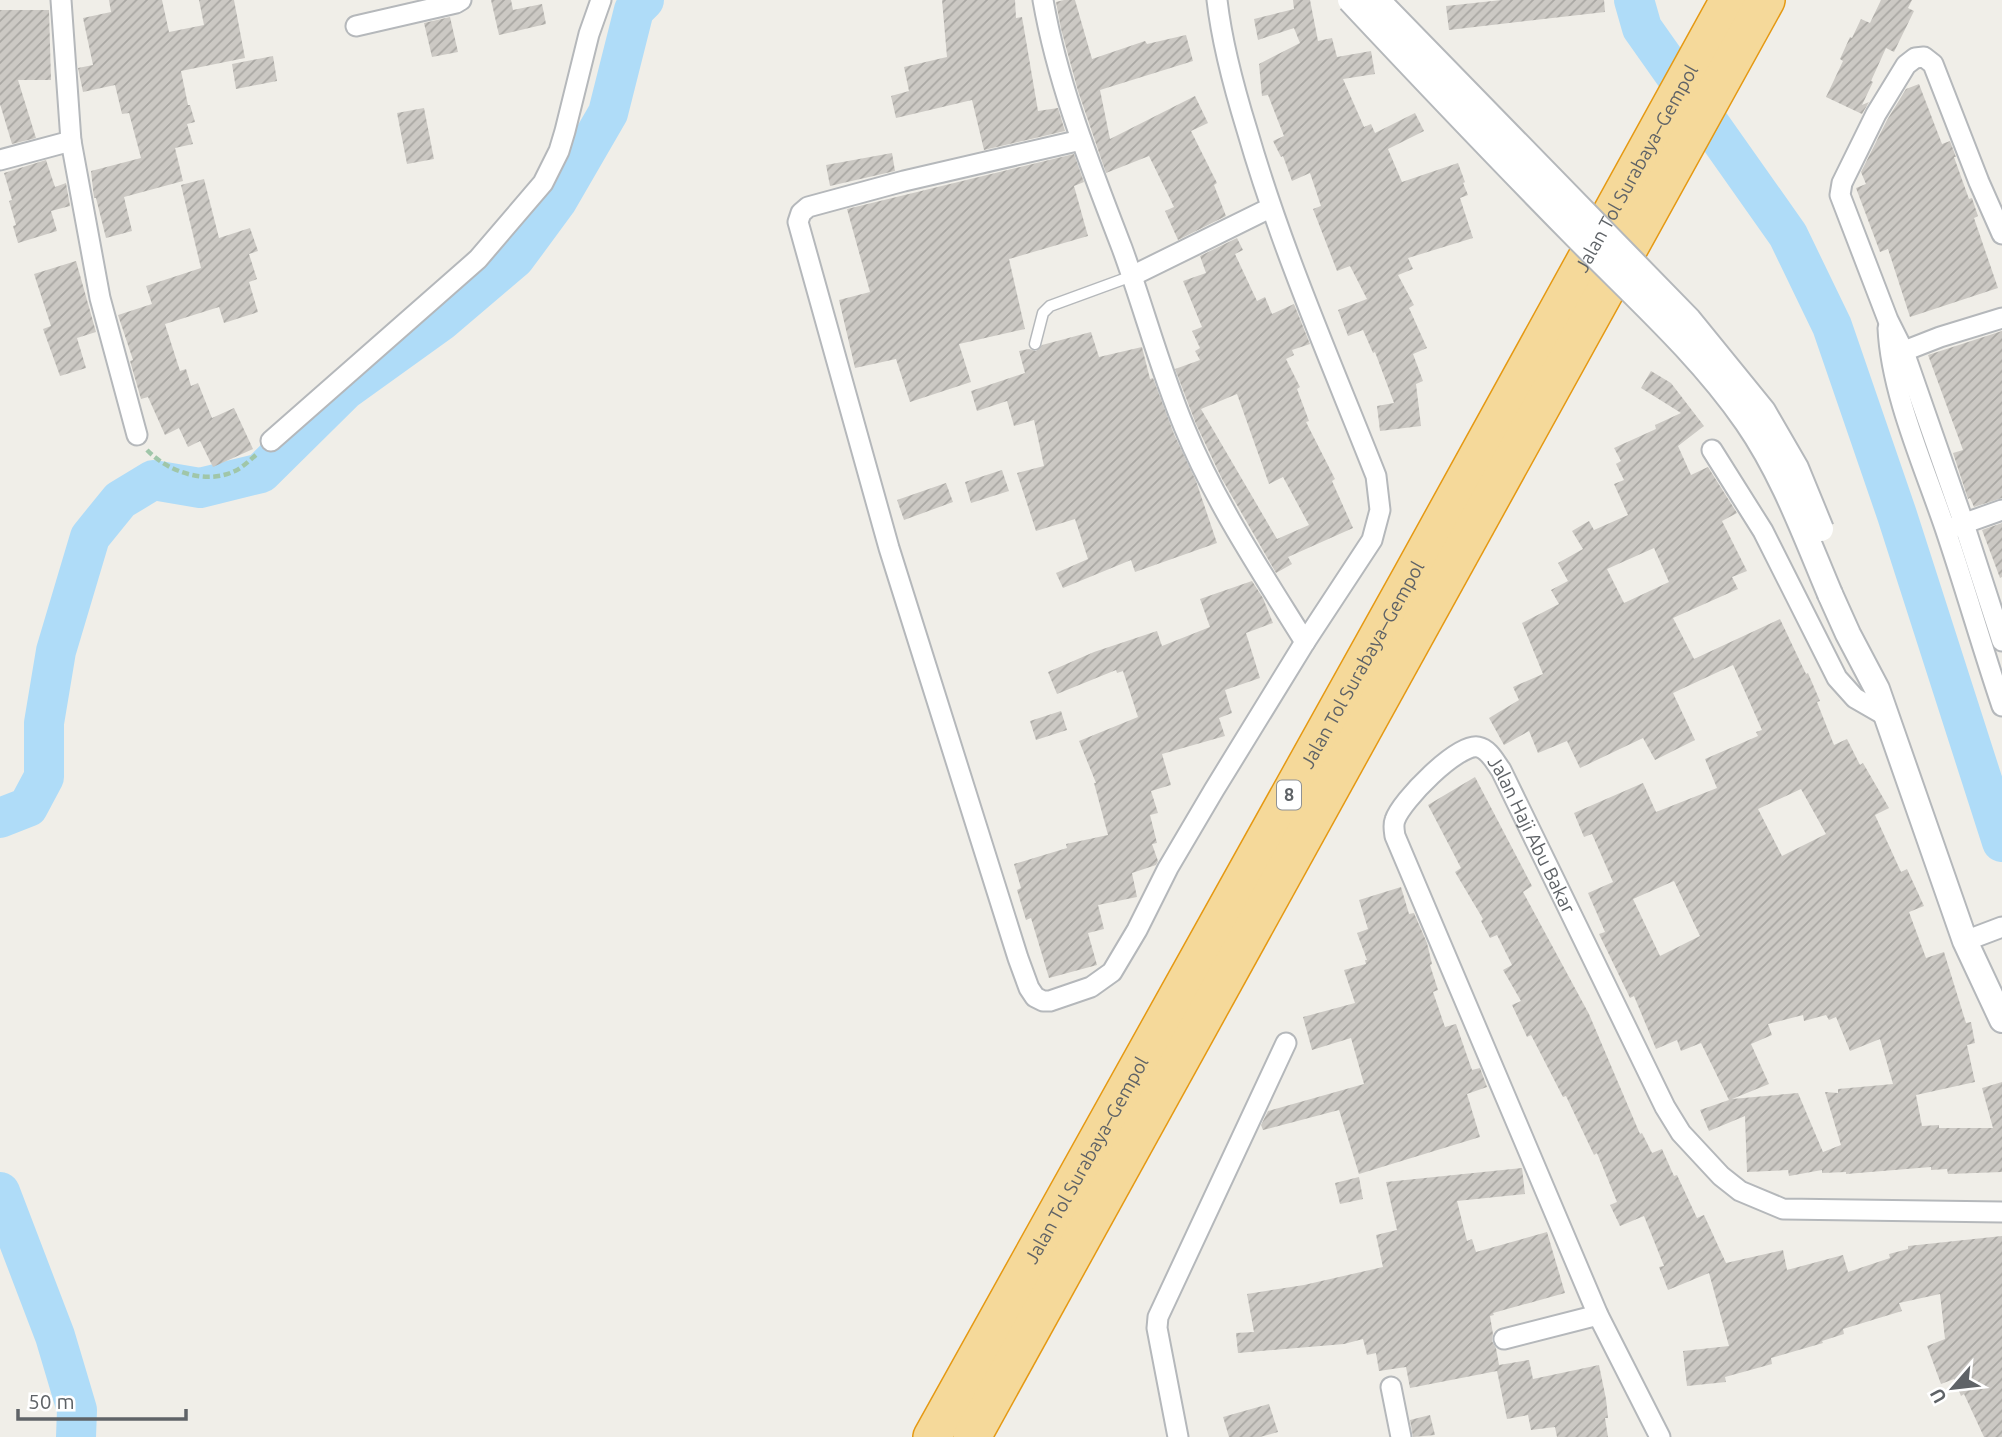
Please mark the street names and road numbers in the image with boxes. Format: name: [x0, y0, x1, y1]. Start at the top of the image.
street label: Jalan Tol Surabaya–Gempol: [1570, 61, 1702, 276]
street label: Jalan Tol Surabaya–Gempol: [1296, 557, 1428, 772]
street label: Jalan Haji Abu Bakar: [1483, 751, 1580, 917]
road number: 8: [1277, 780, 1301, 810]
street label: Jalan Tol Surabaya–Gempol: [1020, 1053, 1153, 1267]

